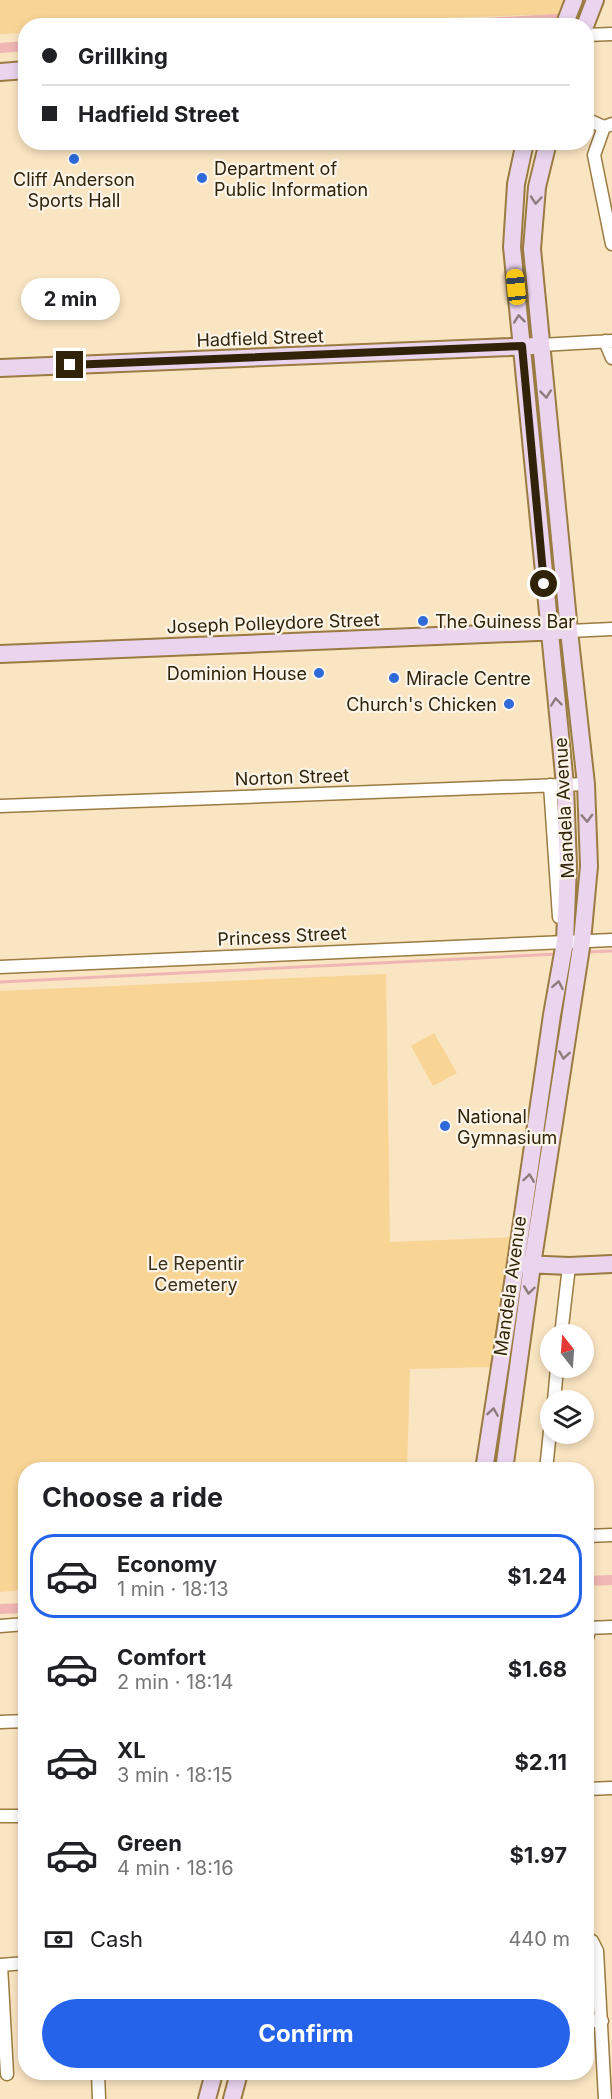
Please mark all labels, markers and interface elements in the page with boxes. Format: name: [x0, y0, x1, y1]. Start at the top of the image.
text: Grillking: [78, 43, 168, 69]
text: Hadfield Street: [78, 101, 239, 127]
marker: Cliff Anderson Sports Hall: [67, 152, 81, 166]
place label: Department of Public Information: [214, 158, 368, 200]
place label: Cliff Anderson Sports Hall: [13, 169, 135, 211]
marker: Department of Public Information: [195, 171, 209, 185]
one-way arrow: [530, 195, 543, 204]
car: [505, 268, 527, 306]
callout: 2 min: [20, 278, 119, 320]
text: 2 min: [44, 287, 97, 311]
one-way arrow: [514, 315, 526, 324]
street label: Hadfield Street: [196, 325, 324, 351]
route end: [56, 351, 83, 378]
one-way arrow: [539, 389, 552, 398]
route start: [530, 570, 557, 597]
street label: Joseph Polleydore Street: [166, 609, 380, 637]
place label: The Guiness Bar: [435, 611, 575, 632]
marker: The Guiness Bar: [416, 614, 430, 628]
place label: Dominion House: [167, 663, 307, 684]
marker: Dominion House: [312, 666, 326, 680]
place label: Miracle Centre: [406, 668, 531, 689]
marker: Miracle Centre: [387, 671, 401, 685]
place label: Church's Chicken: [346, 694, 497, 715]
marker: Church's Chicken: [502, 697, 516, 711]
one-way arrow: [550, 697, 563, 706]
street label: Mandela Avenue: [550, 737, 578, 879]
street label: Norton Street: [234, 765, 350, 789]
one-way arrow: [581, 813, 594, 822]
street label: Princess Street: [217, 922, 347, 950]
one-way arrow: [551, 980, 563, 990]
one-way arrow: [559, 1051, 571, 1060]
place label: National Gymnasium: [457, 1106, 557, 1148]
marker: National Gymnasium: [438, 1119, 452, 1133]
one-way arrow: [522, 1173, 534, 1183]
street label: Mandela Avenue: [490, 1215, 530, 1357]
park label: Le Repentir Cemetery: [148, 1253, 245, 1295]
one-way arrow: [523, 1285, 535, 1294]
north arrow: [540, 1324, 594, 1378]
map controls: [540, 1324, 594, 1444]
button: layers: [540, 1390, 594, 1444]
one-way arrow: [486, 1408, 498, 1417]
text: Choose a ride: [42, 1481, 223, 1514]
icon: car: [45, 1549, 99, 1603]
text: Economy: [117, 1551, 217, 1577]
text: $1.24: [507, 1563, 567, 1589]
text: 1 min · 18:13: [117, 1577, 229, 1601]
icon: car: [45, 1642, 99, 1696]
text: Comfort: [117, 1644, 206, 1670]
text: $1.68: [508, 1656, 567, 1682]
text: 2 min · 18:14: [117, 1670, 233, 1694]
icon: car: [45, 1735, 99, 1789]
text: XL: [117, 1737, 146, 1763]
text: $2.11: [514, 1749, 567, 1775]
text: 3 min · 18:15: [117, 1763, 233, 1787]
icon: car: [45, 1828, 99, 1882]
text: Green: [117, 1830, 182, 1856]
text: $1.97: [509, 1842, 567, 1868]
text: 4 min · 18:16: [117, 1856, 234, 1880]
icon: cash: [42, 1923, 75, 1956]
text: Cash: [90, 1926, 143, 1952]
text: 440 m: [508, 1927, 570, 1951]
button: Confirm: [42, 1999, 570, 2068]

